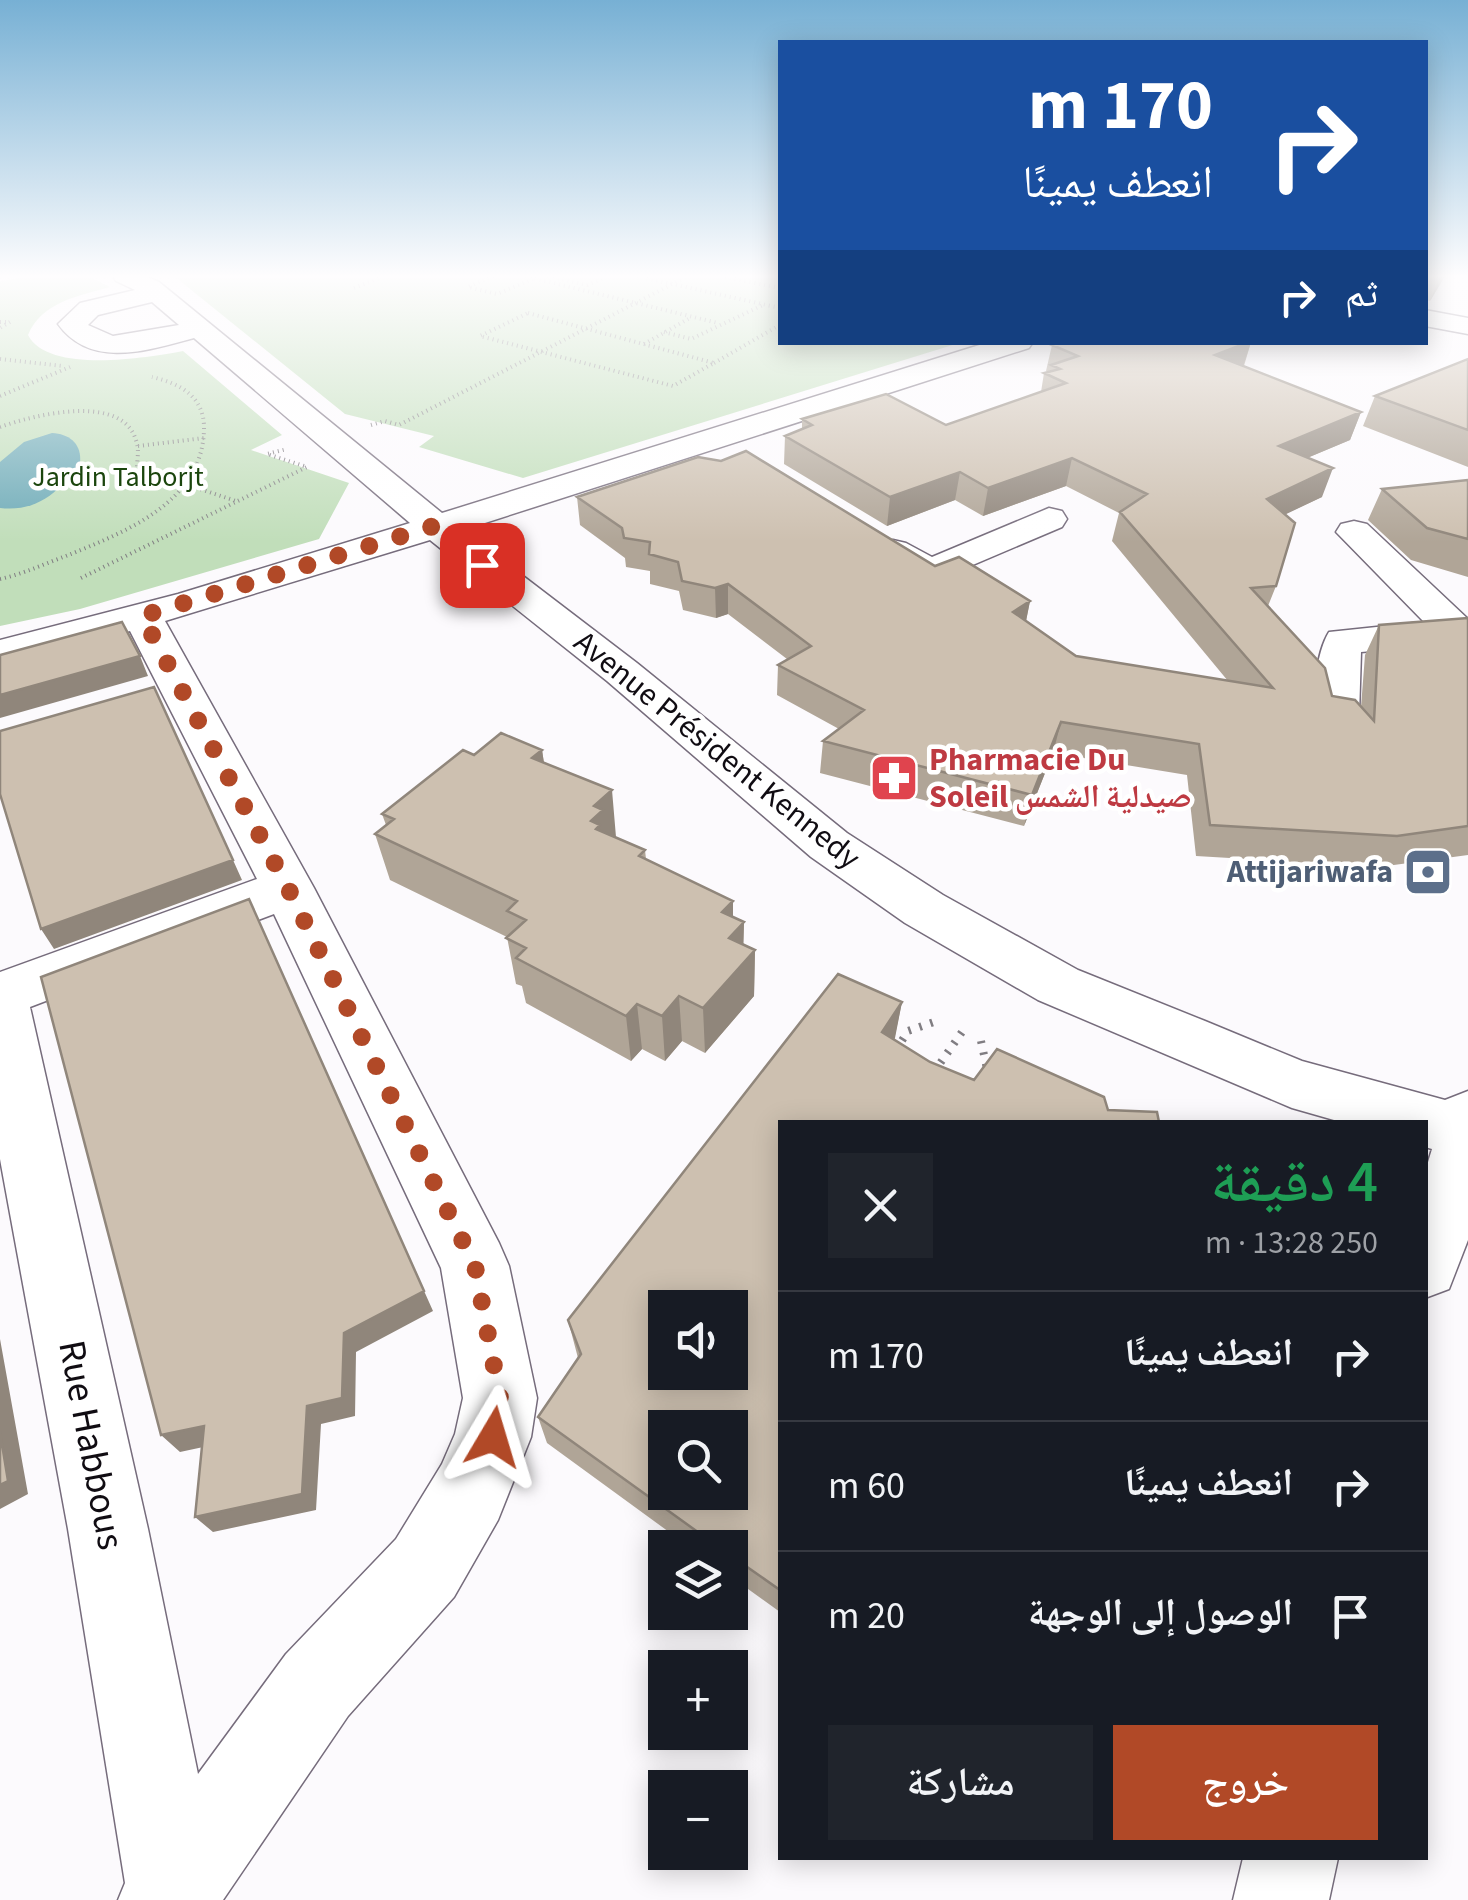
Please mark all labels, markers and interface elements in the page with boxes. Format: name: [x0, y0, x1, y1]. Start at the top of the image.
text: 170 m: [1028, 56, 1213, 156]
icon: right: [1248, 80, 1378, 210]
text: انعطف يمينًا: [1022, 151, 1213, 215]
text: ثم: [1345, 267, 1378, 321]
icon: right: [1270, 270, 1325, 325]
park label: Jardin Talborjt: [32, 457, 204, 497]
pin: [440, 523, 525, 608]
icon: arrive: [455, 538, 510, 593]
street label: Avenue Président Kennedy: [564, 620, 870, 880]
place label: Pharmacie Du Soleil صيدلية الشمس: [929, 737, 1192, 820]
pharmacy icon: Pharmacie Du Soleil صيدلية الشمس: [868, 752, 920, 804]
bank icon: Attijariwafa: [1402, 846, 1454, 898]
place label: Attijariwafa: [1226, 849, 1393, 895]
text: 4 دقيقة: [1211, 1140, 1378, 1225]
button: close: [828, 1153, 933, 1258]
text: 250 m · 13:28: [1205, 1220, 1378, 1266]
map controls: [648, 1290, 748, 1870]
button: sound: [648, 1290, 748, 1390]
text: انعطف يمينًا: [1124, 1326, 1293, 1380]
text: 170 m: [828, 1329, 924, 1383]
icon: right: [1323, 1329, 1378, 1384]
street label: Rue Habbous: [44, 1336, 138, 1554]
position arrow: [441, 1385, 545, 1489]
button: search: [648, 1410, 748, 1510]
text: انعطف يمينًا: [1124, 1456, 1293, 1510]
text: 60 m: [828, 1459, 905, 1513]
icon: right: [1323, 1459, 1378, 1514]
button: layers: [648, 1530, 748, 1630]
text: الوصول إلى الوجهة: [1028, 1586, 1293, 1640]
text: 20 m: [828, 1589, 905, 1643]
icon: arrive: [1323, 1589, 1378, 1644]
button: +: [648, 1650, 748, 1750]
button: مشاركة: [828, 1725, 1093, 1840]
button: خروج: [1113, 1725, 1378, 1840]
button: −: [648, 1770, 748, 1870]

